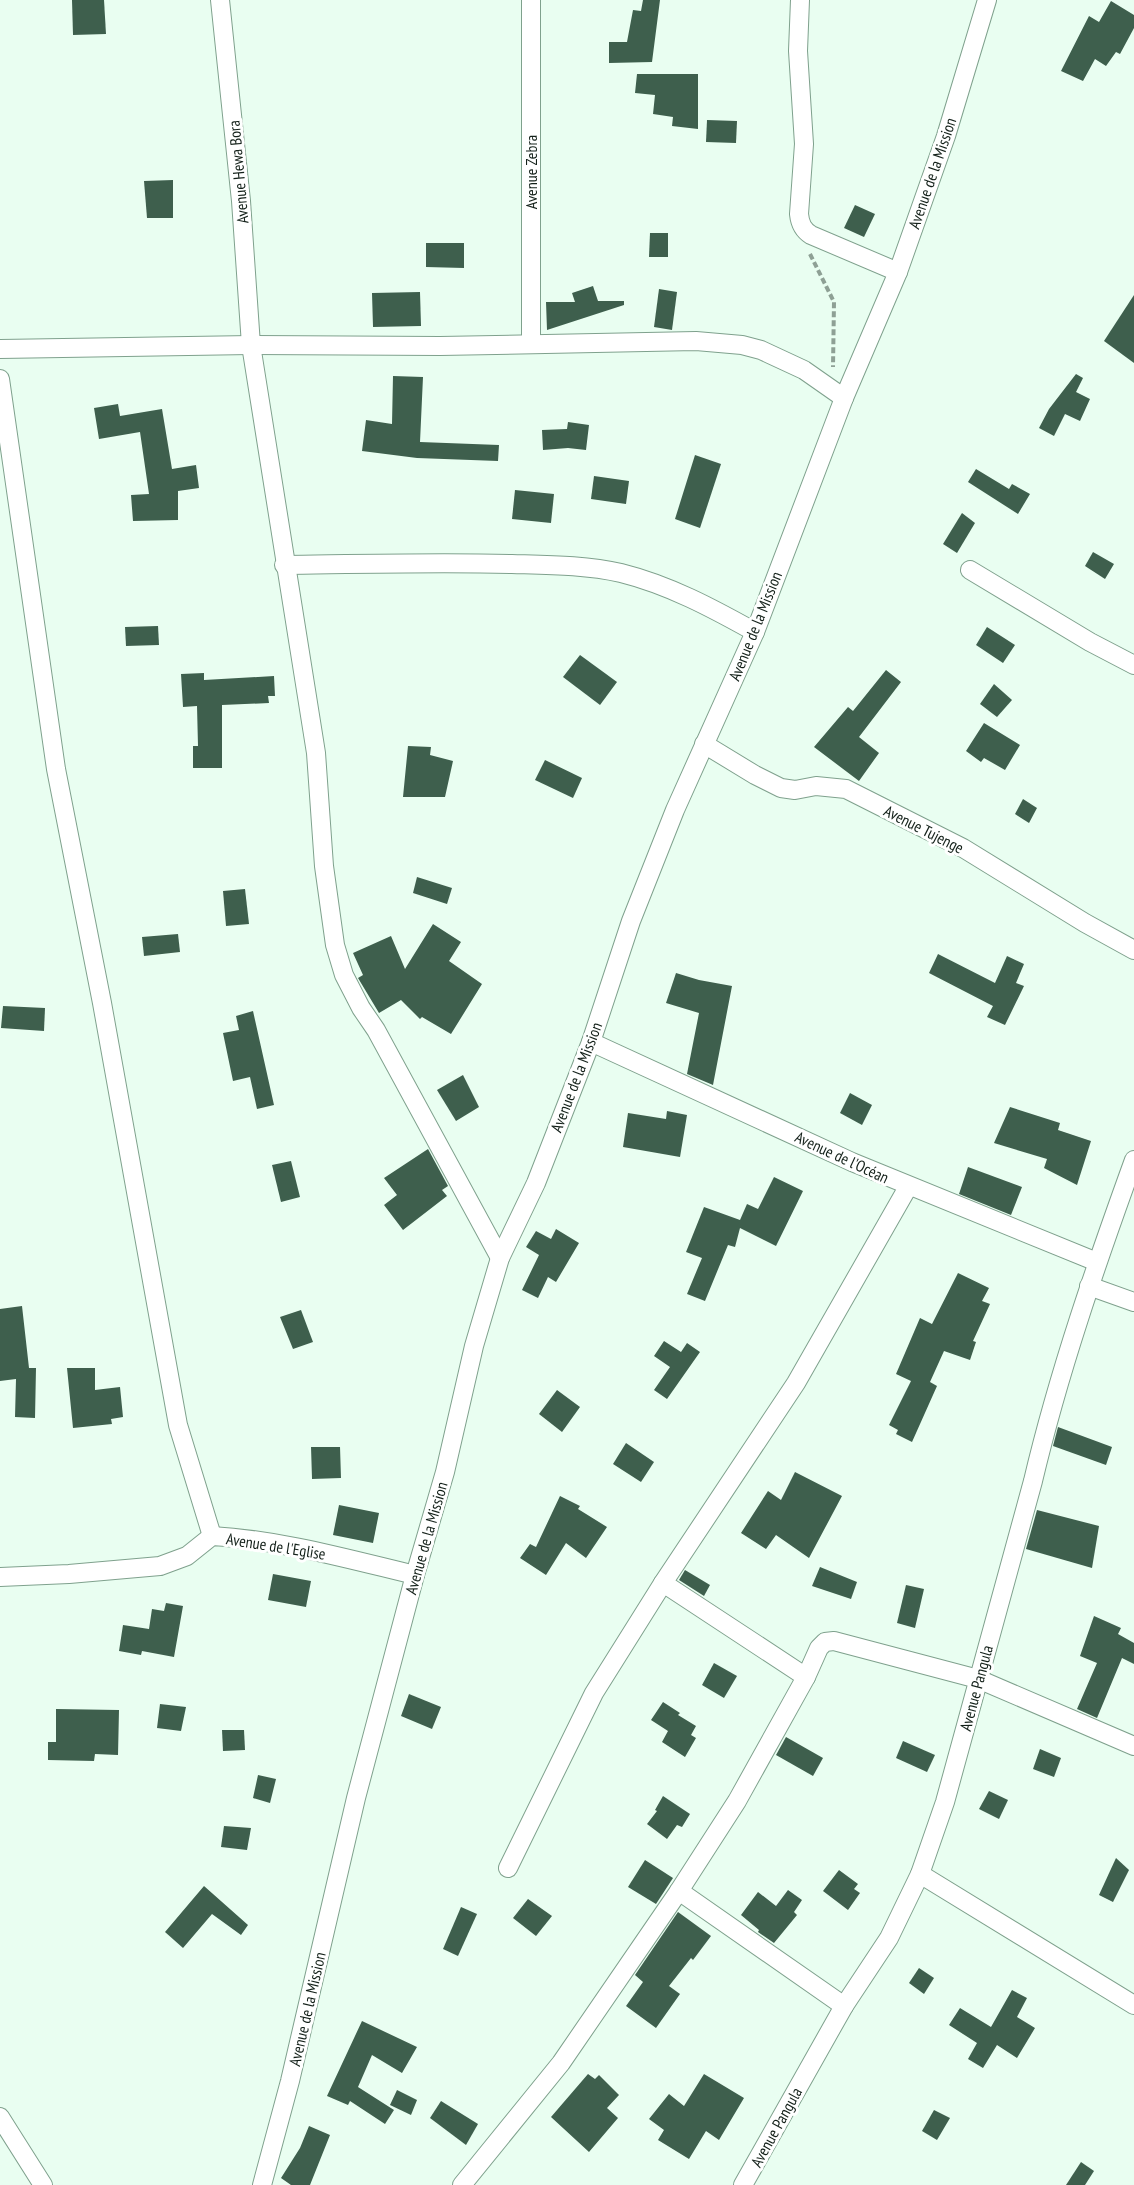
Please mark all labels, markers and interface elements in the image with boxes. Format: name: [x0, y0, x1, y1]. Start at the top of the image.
street label: Avenue de la Mission: [904, 115, 960, 231]
street label: Avenue Hewa Bora: [224, 120, 252, 224]
street label: Avenue Zebra: [521, 135, 541, 209]
street label: Avenue de la Mission: [724, 568, 786, 684]
street label: Avenue Tujenge: [881, 800, 967, 858]
street label: Avenue de la Mission: [546, 1019, 606, 1135]
street label: Avenue de l'Océan: [792, 1127, 892, 1187]
street label: Avenue de la Mission: [400, 1479, 452, 1597]
street label: Avenue de l'Eglise: [225, 1528, 327, 1564]
street label: Avenue Pangula: [955, 1643, 997, 1733]
street label: Avenue de la Mission: [284, 1950, 330, 2068]
street label: Avenue Pangula: [746, 2084, 806, 2170]

